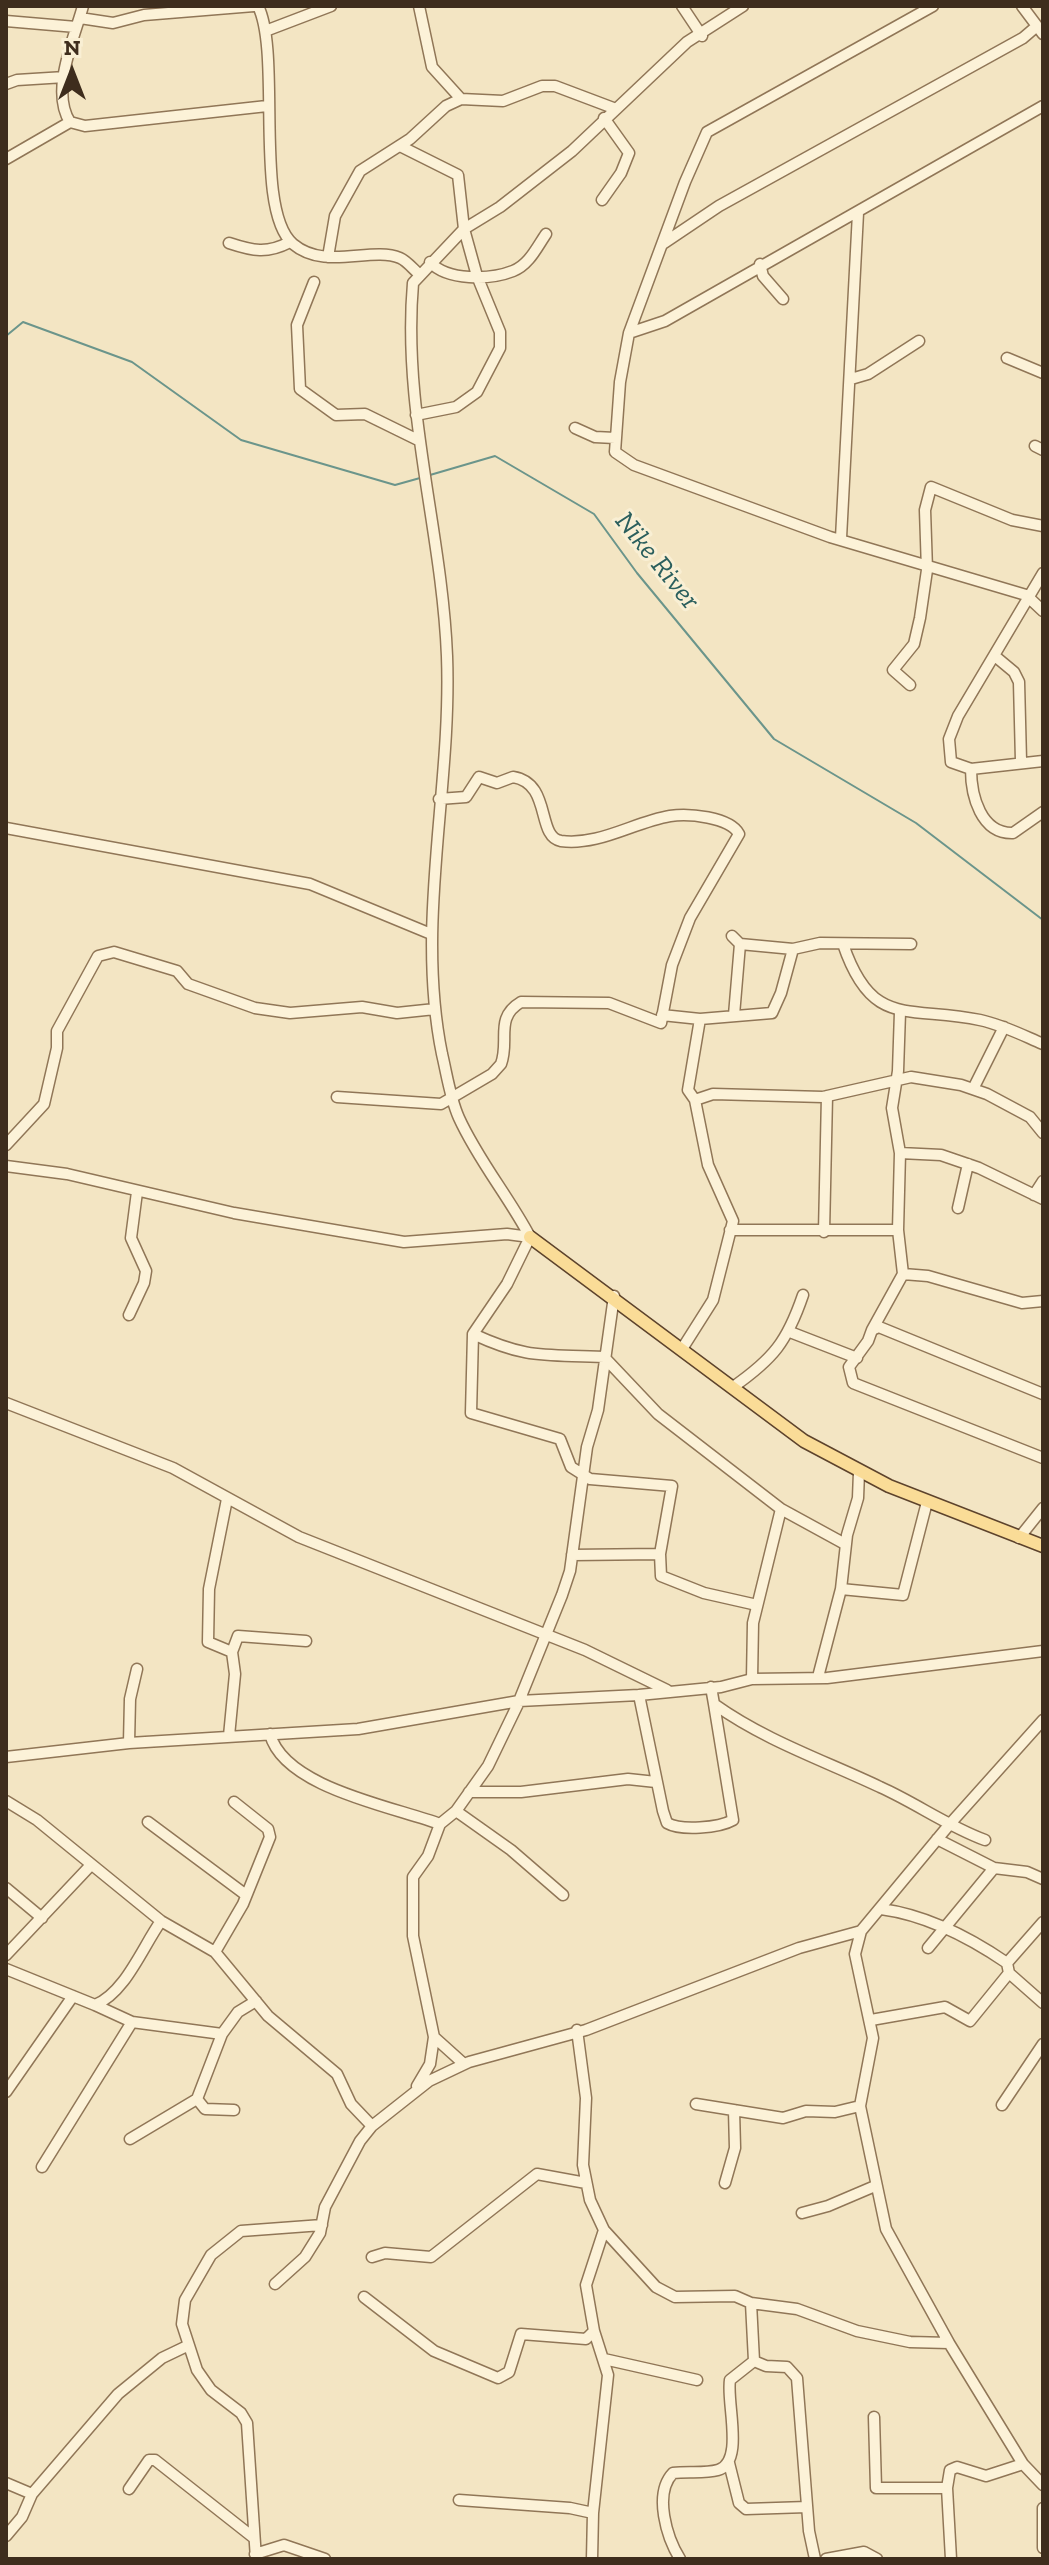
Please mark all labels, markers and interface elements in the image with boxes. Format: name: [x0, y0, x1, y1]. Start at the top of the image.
north arrow: [32, 32, 112, 112]
text: N: [64, 34, 80, 61]
water label: Nike River: [608, 505, 706, 617]

